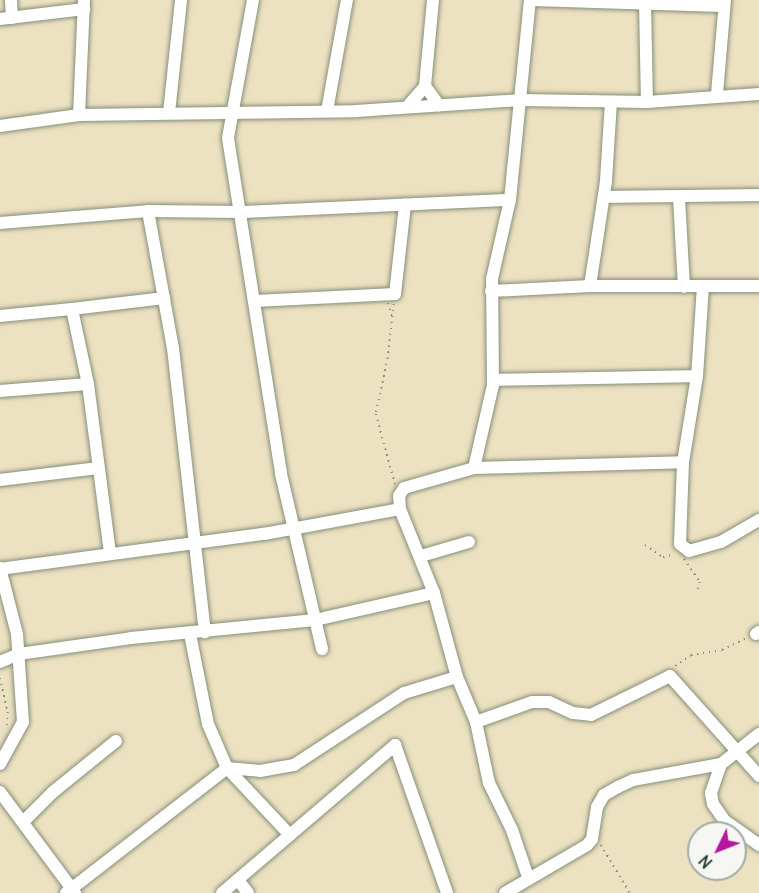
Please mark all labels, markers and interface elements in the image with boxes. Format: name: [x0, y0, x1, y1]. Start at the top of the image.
north arrow: [687, 821, 747, 881]
text: N: [694, 851, 716, 873]

